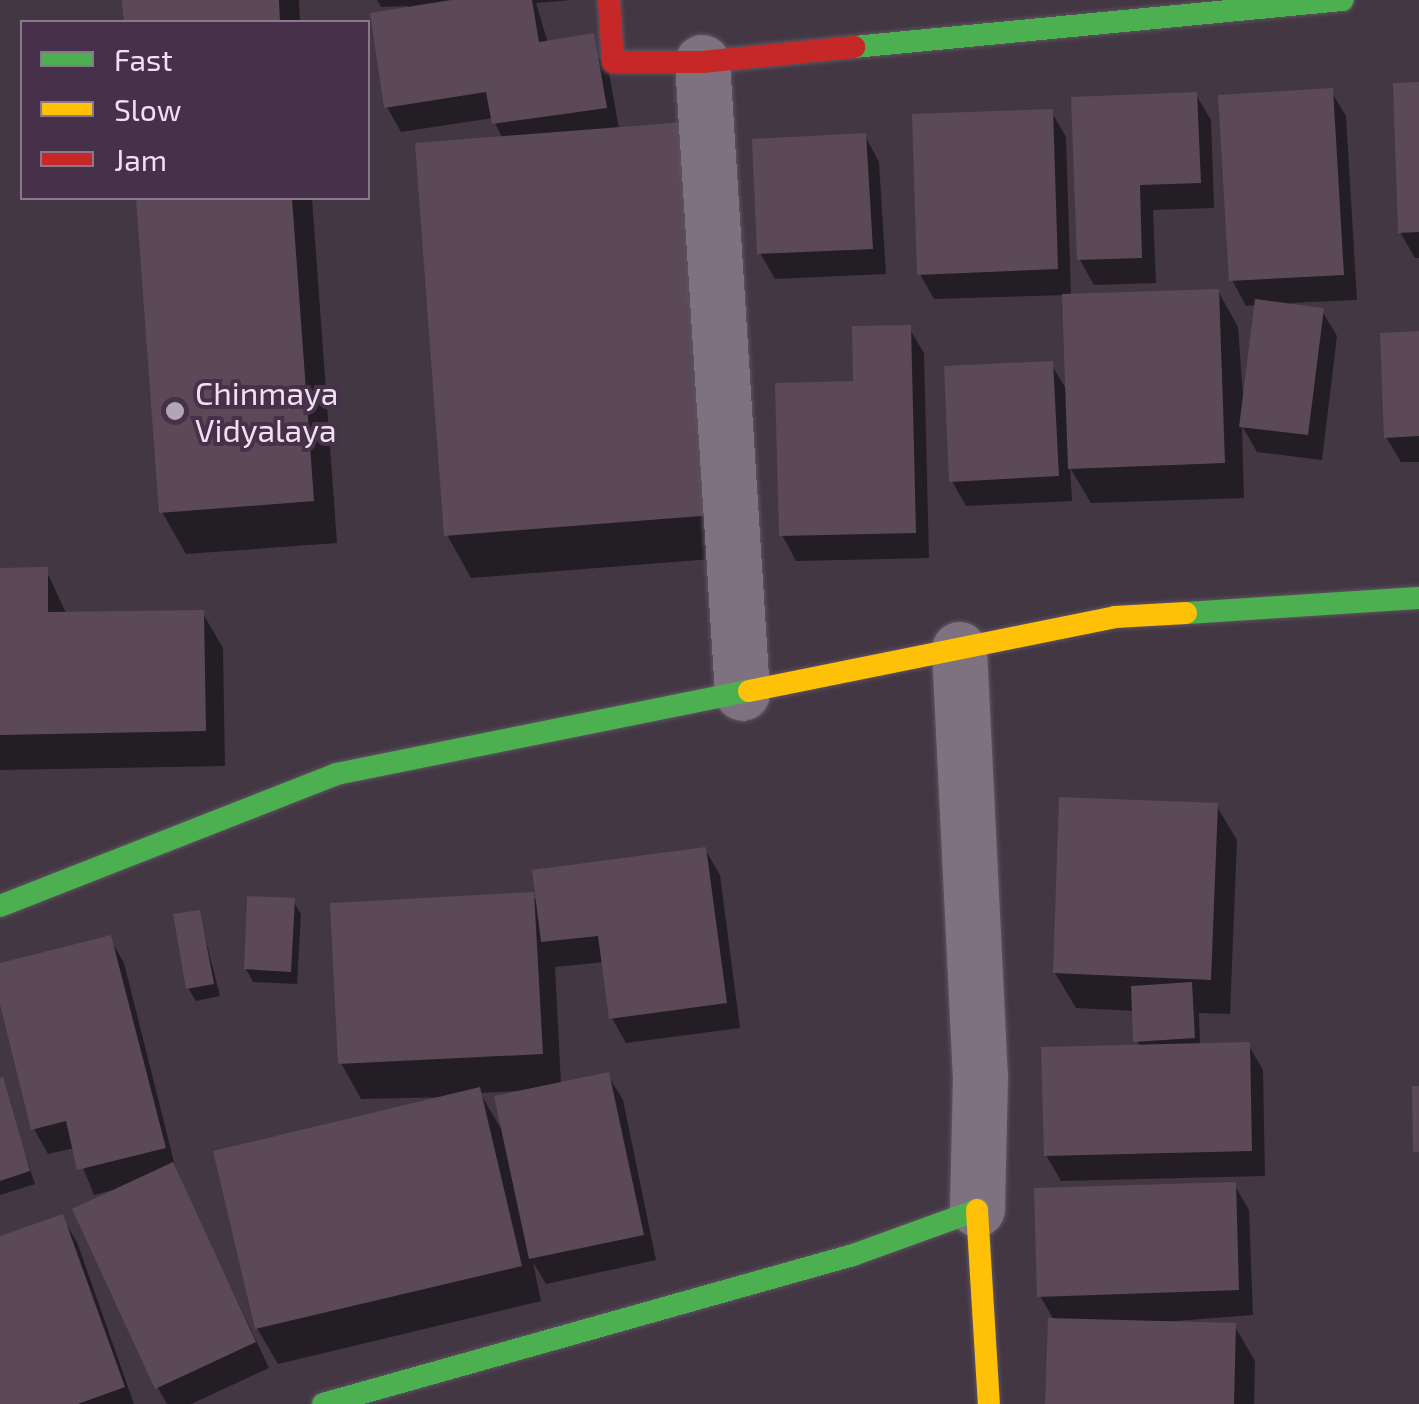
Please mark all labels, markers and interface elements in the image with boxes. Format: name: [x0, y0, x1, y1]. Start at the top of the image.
legend: [20, 20, 370, 200]
text: Fast: [114, 41, 173, 77]
text: Slow: [114, 91, 181, 127]
text: Jam: [114, 141, 167, 177]
place label: Chinmaya Vidyalaya: [195, 374, 338, 449]
marker: Chinmaya Vidyalaya: [164, 400, 186, 422]

